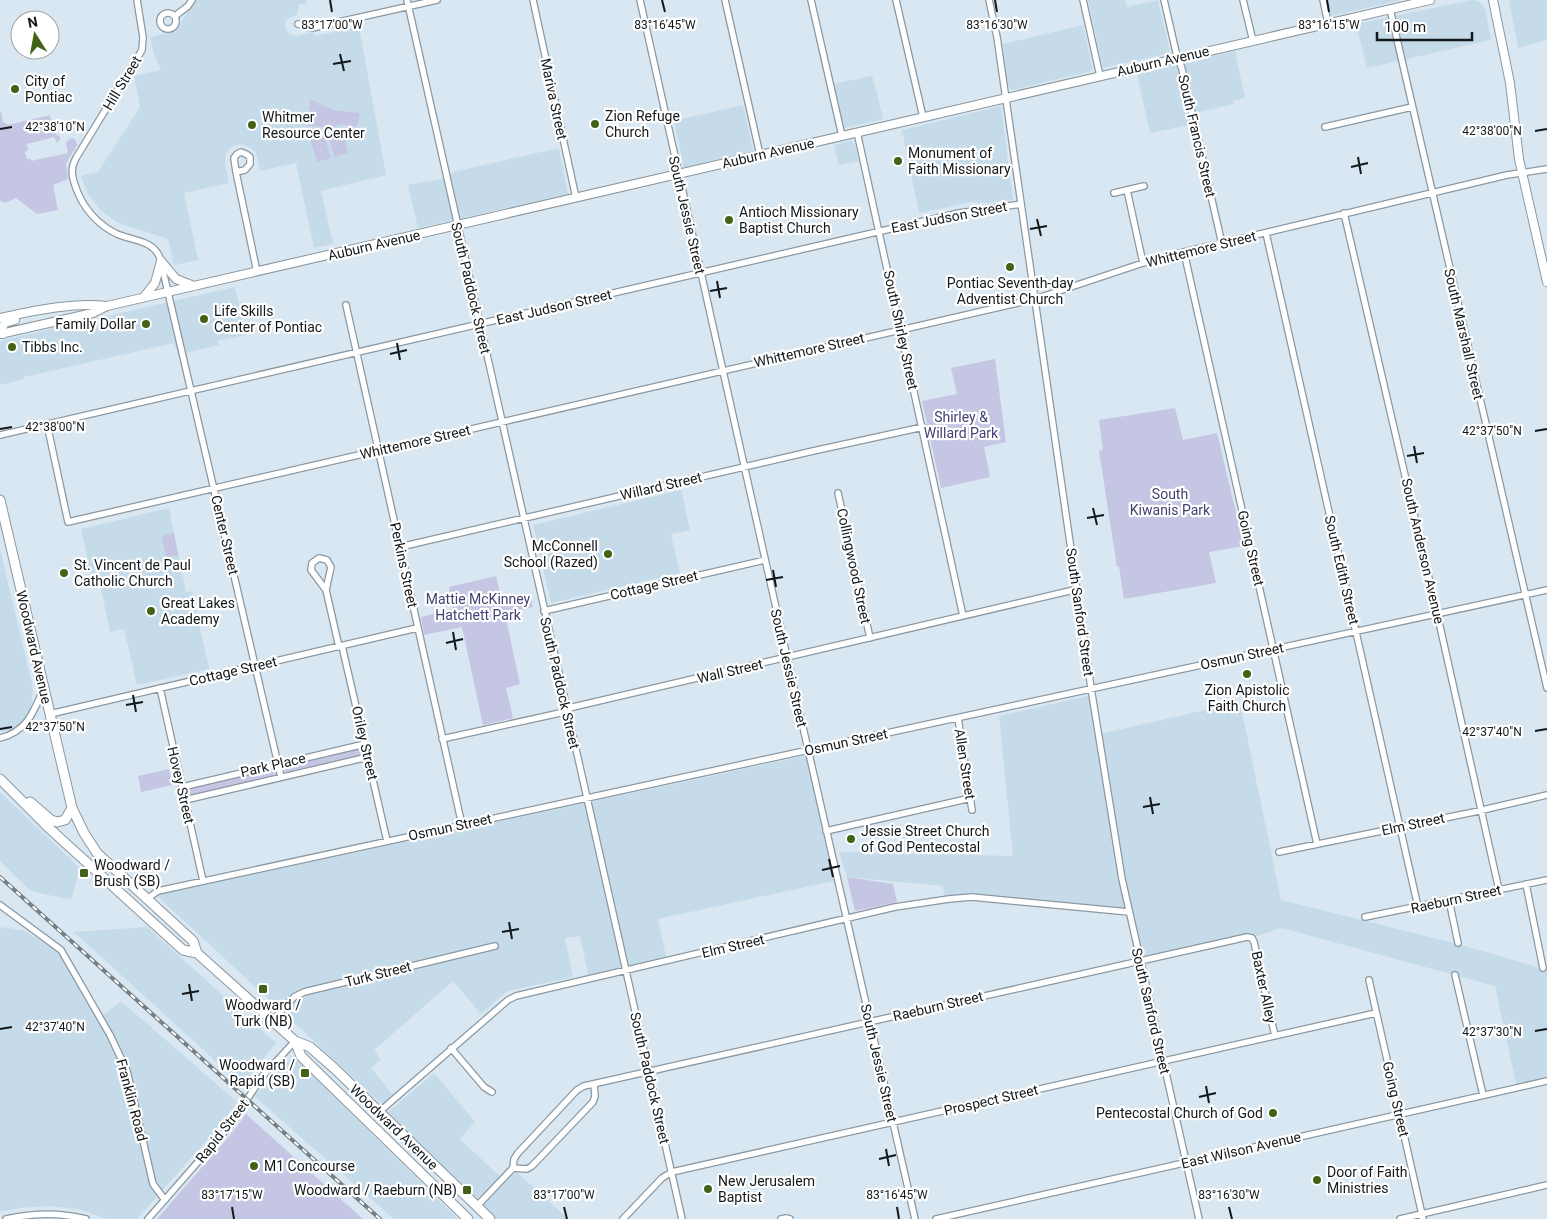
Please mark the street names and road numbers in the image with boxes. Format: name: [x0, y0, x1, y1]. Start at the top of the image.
street label: Auburn Avenue: [1115, 43, 1211, 79]
street label: Hill Street: [100, 53, 145, 113]
street label: Mariva Street: [538, 57, 571, 142]
street label: South Francis Street: [1175, 73, 1219, 199]
street label: Auburn Avenue: [720, 135, 816, 171]
street label: South Jessie Street: [666, 154, 708, 276]
street label: East Judson Street: [890, 198, 1009, 236]
street label: South Paddock Street: [448, 221, 494, 356]
street label: Auburn Avenue: [326, 227, 422, 263]
street label: Whittemore Street: [1144, 227, 1258, 270]
street label: South Marshall Street: [1441, 267, 1487, 402]
street label: South Shirley Street: [881, 269, 922, 392]
street label: East Judson Street: [495, 286, 613, 328]
street label: Whittemore Street: [752, 329, 866, 370]
street label: Whittemore Street: [358, 421, 472, 462]
street label: Willard Street: [619, 469, 704, 503]
street label: South Anderson Avenue: [1398, 477, 1448, 625]
street label: Center Street: [208, 494, 242, 577]
street label: Collingwood Street: [834, 507, 874, 626]
street label: Going Street: [1235, 509, 1268, 588]
street label: South Edith Street: [1322, 514, 1362, 627]
street label: Perkins Street: [387, 521, 421, 610]
street label: South Sanford Street: [1063, 547, 1097, 677]
street label: Cottage Street: [609, 567, 700, 603]
street label: Woodward Avenue: [13, 589, 55, 705]
street label: South Jessie Street: [768, 607, 810, 729]
street label: South Paddock Street: [537, 616, 583, 751]
street label: Osmun Street: [1199, 639, 1286, 673]
street label: Cottage Street: [188, 653, 279, 689]
street label: Wall Street: [696, 656, 765, 686]
street label: Oriley Street: [349, 704, 381, 782]
street label: Osmun Street: [803, 725, 890, 759]
street label: Allen Street: [952, 727, 979, 801]
street label: Hovey Street: [164, 745, 198, 826]
street label: Park Place: [239, 750, 307, 780]
street label: Elm Street: [1380, 809, 1446, 838]
street label: Osmun Street: [407, 810, 494, 844]
street label: Raeburn Street: [1409, 882, 1503, 916]
street label: Elm Street: [700, 931, 766, 961]
street label: South Sanford Street: [1129, 946, 1173, 1076]
street label: Baxter Alley: [1249, 949, 1280, 1025]
street label: Turk Street: [343, 958, 413, 990]
street label: Raeburn Street: [891, 988, 985, 1024]
street label: South Jessie Street: [858, 1002, 900, 1124]
street label: South Paddock Street: [627, 1011, 673, 1146]
street label: Franklin Road: [113, 1057, 151, 1143]
street label: Going Street: [1380, 1060, 1413, 1139]
street label: Woodward Avenue: [347, 1081, 441, 1173]
street label: Prospect Street: [942, 1081, 1040, 1119]
street label: Rapid Street: [192, 1096, 252, 1166]
street label: East Wilson Avenue: [1180, 1128, 1302, 1172]

